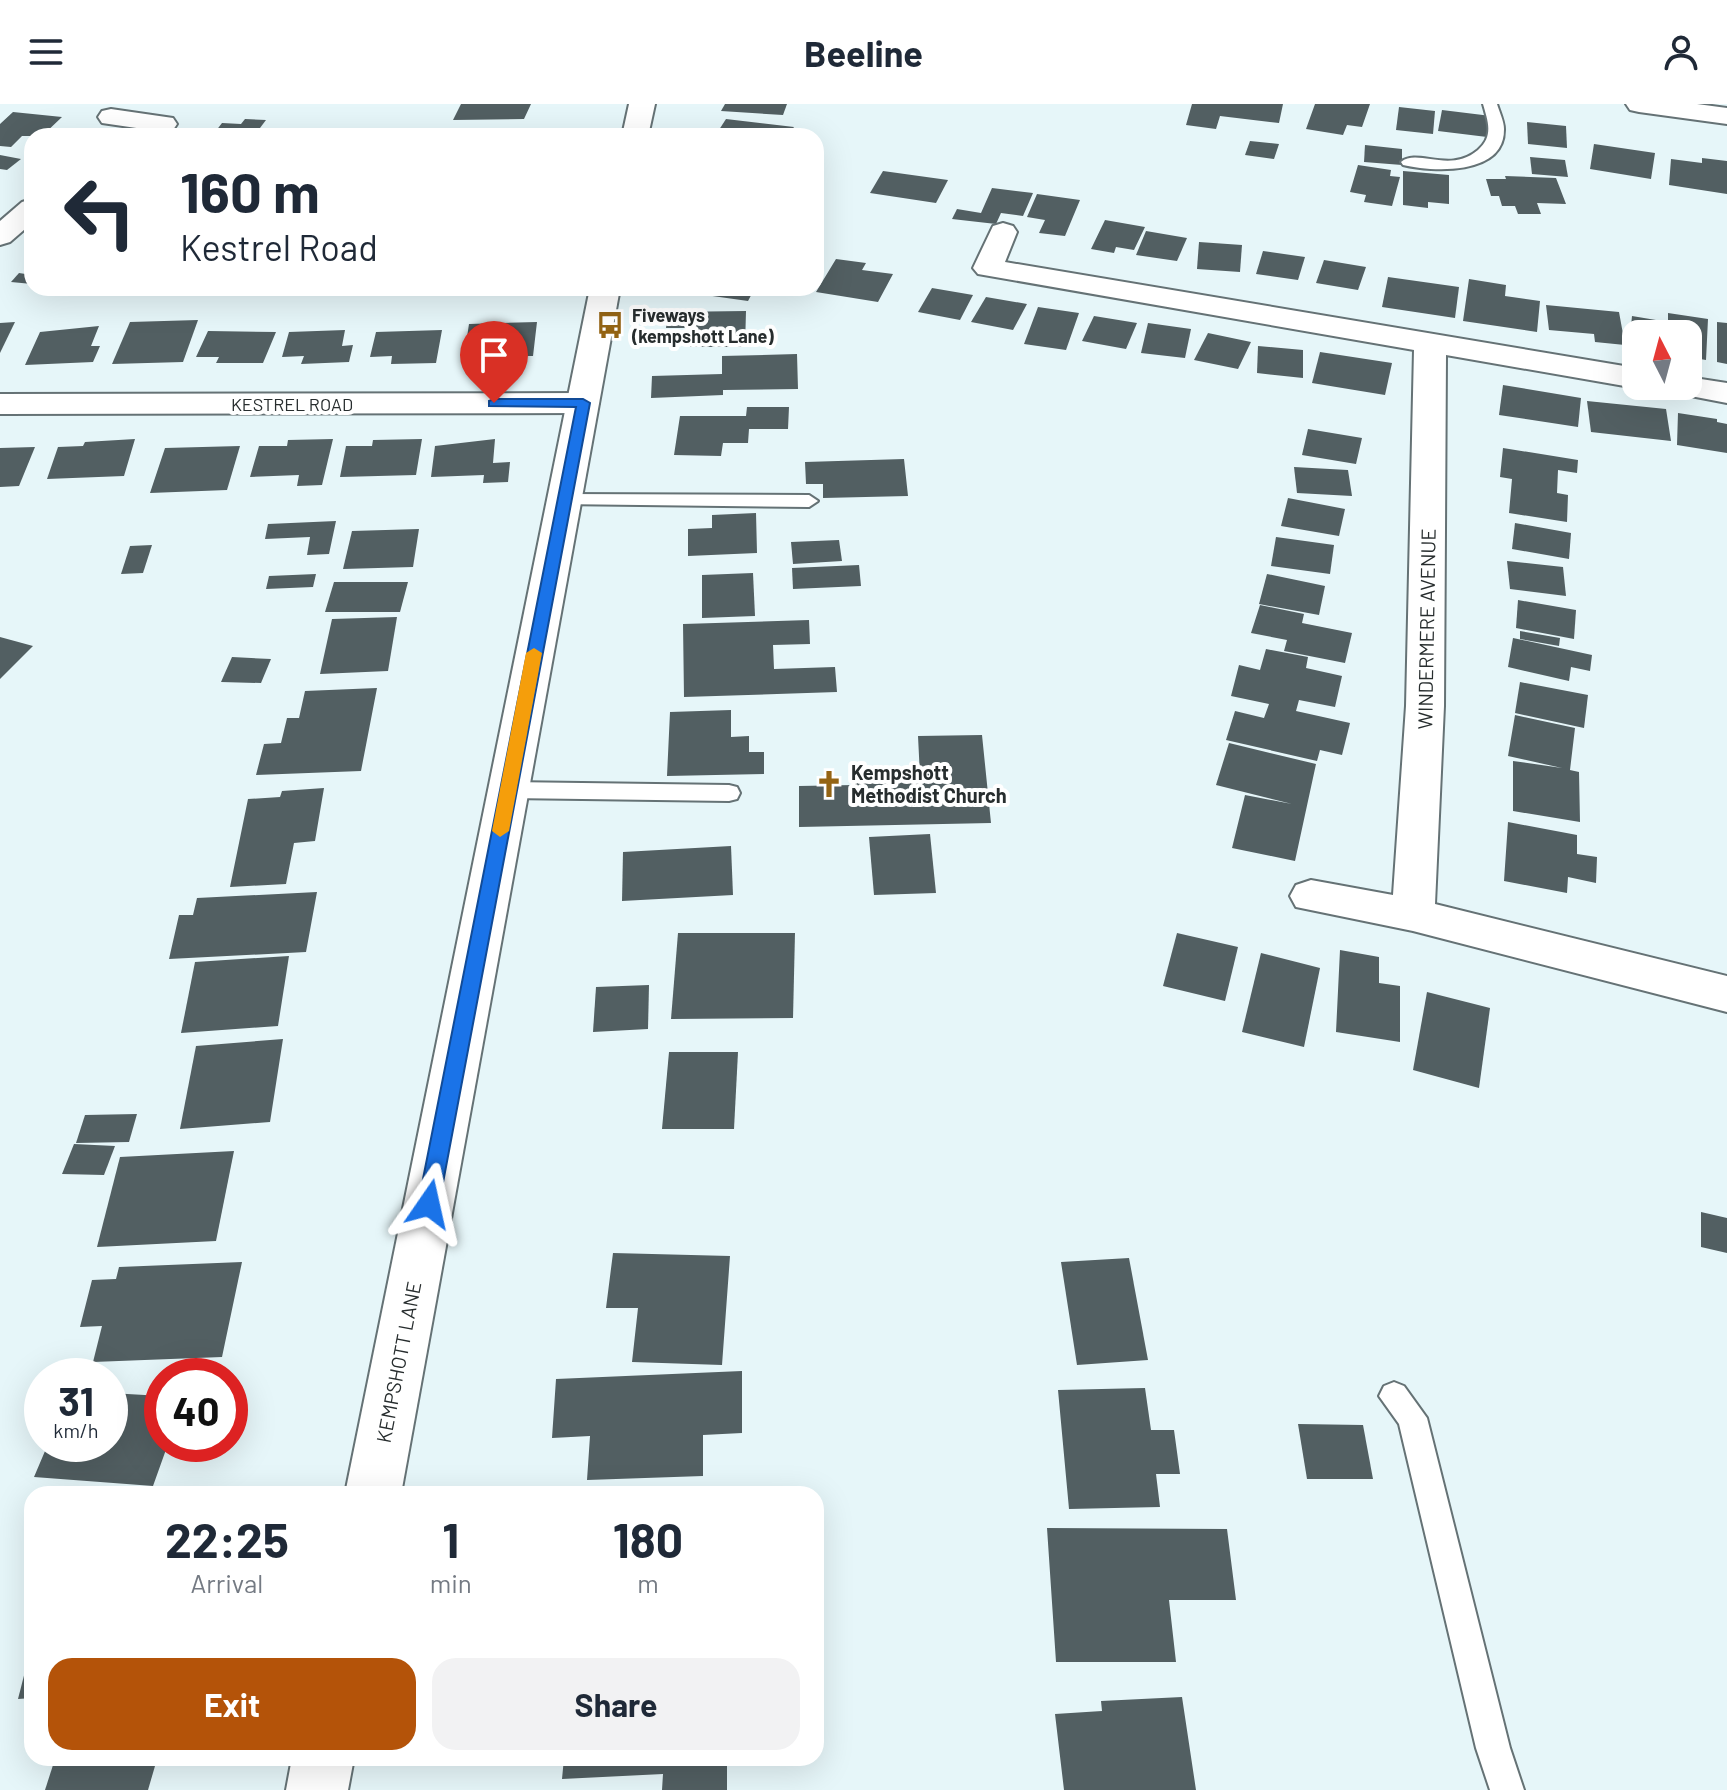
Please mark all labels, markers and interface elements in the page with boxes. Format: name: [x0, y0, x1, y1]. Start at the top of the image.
icon: menu: [24, 30, 68, 74]
icon: person: [1659, 30, 1703, 74]
text: Beeline: [804, 31, 923, 74]
text: 160 m: [180, 157, 320, 224]
icon: left: [48, 160, 152, 264]
text: Kestrel Road: [180, 225, 378, 268]
place label: Fiveways (kempshott Lane): [631, 304, 774, 347]
bus stop icon: Fiveways (kempshott Lane): [595, 310, 625, 340]
north arrow: [1622, 320, 1702, 400]
map controls: [1622, 320, 1702, 400]
pin: [460, 321, 528, 403]
icon: arrive: [472, 333, 516, 377]
street label: KESTREL ROAD: [231, 393, 353, 415]
street label: WINDERMERE AVENUE: [1412, 528, 1440, 730]
place label: Kempshott Methodist Church: [851, 760, 1007, 807]
church icon: Kempshott Methodist Church: [814, 769, 844, 799]
position arrow: [387, 1162, 471, 1246]
street label: KEMPSHOTT LANE: [371, 1279, 425, 1445]
speed limit sign: 40: [144, 1358, 248, 1462]
text: 31: [58, 1376, 94, 1424]
text: km/h: [53, 1418, 99, 1442]
text: 22:25: [165, 1510, 289, 1568]
text: 1: [442, 1510, 459, 1568]
text: 180: [613, 1510, 683, 1568]
text: Arrival: [191, 1567, 263, 1598]
text: min: [430, 1567, 472, 1598]
text: m: [637, 1567, 659, 1598]
button: Exit: [48, 1658, 416, 1750]
button: Share: [432, 1658, 800, 1750]

